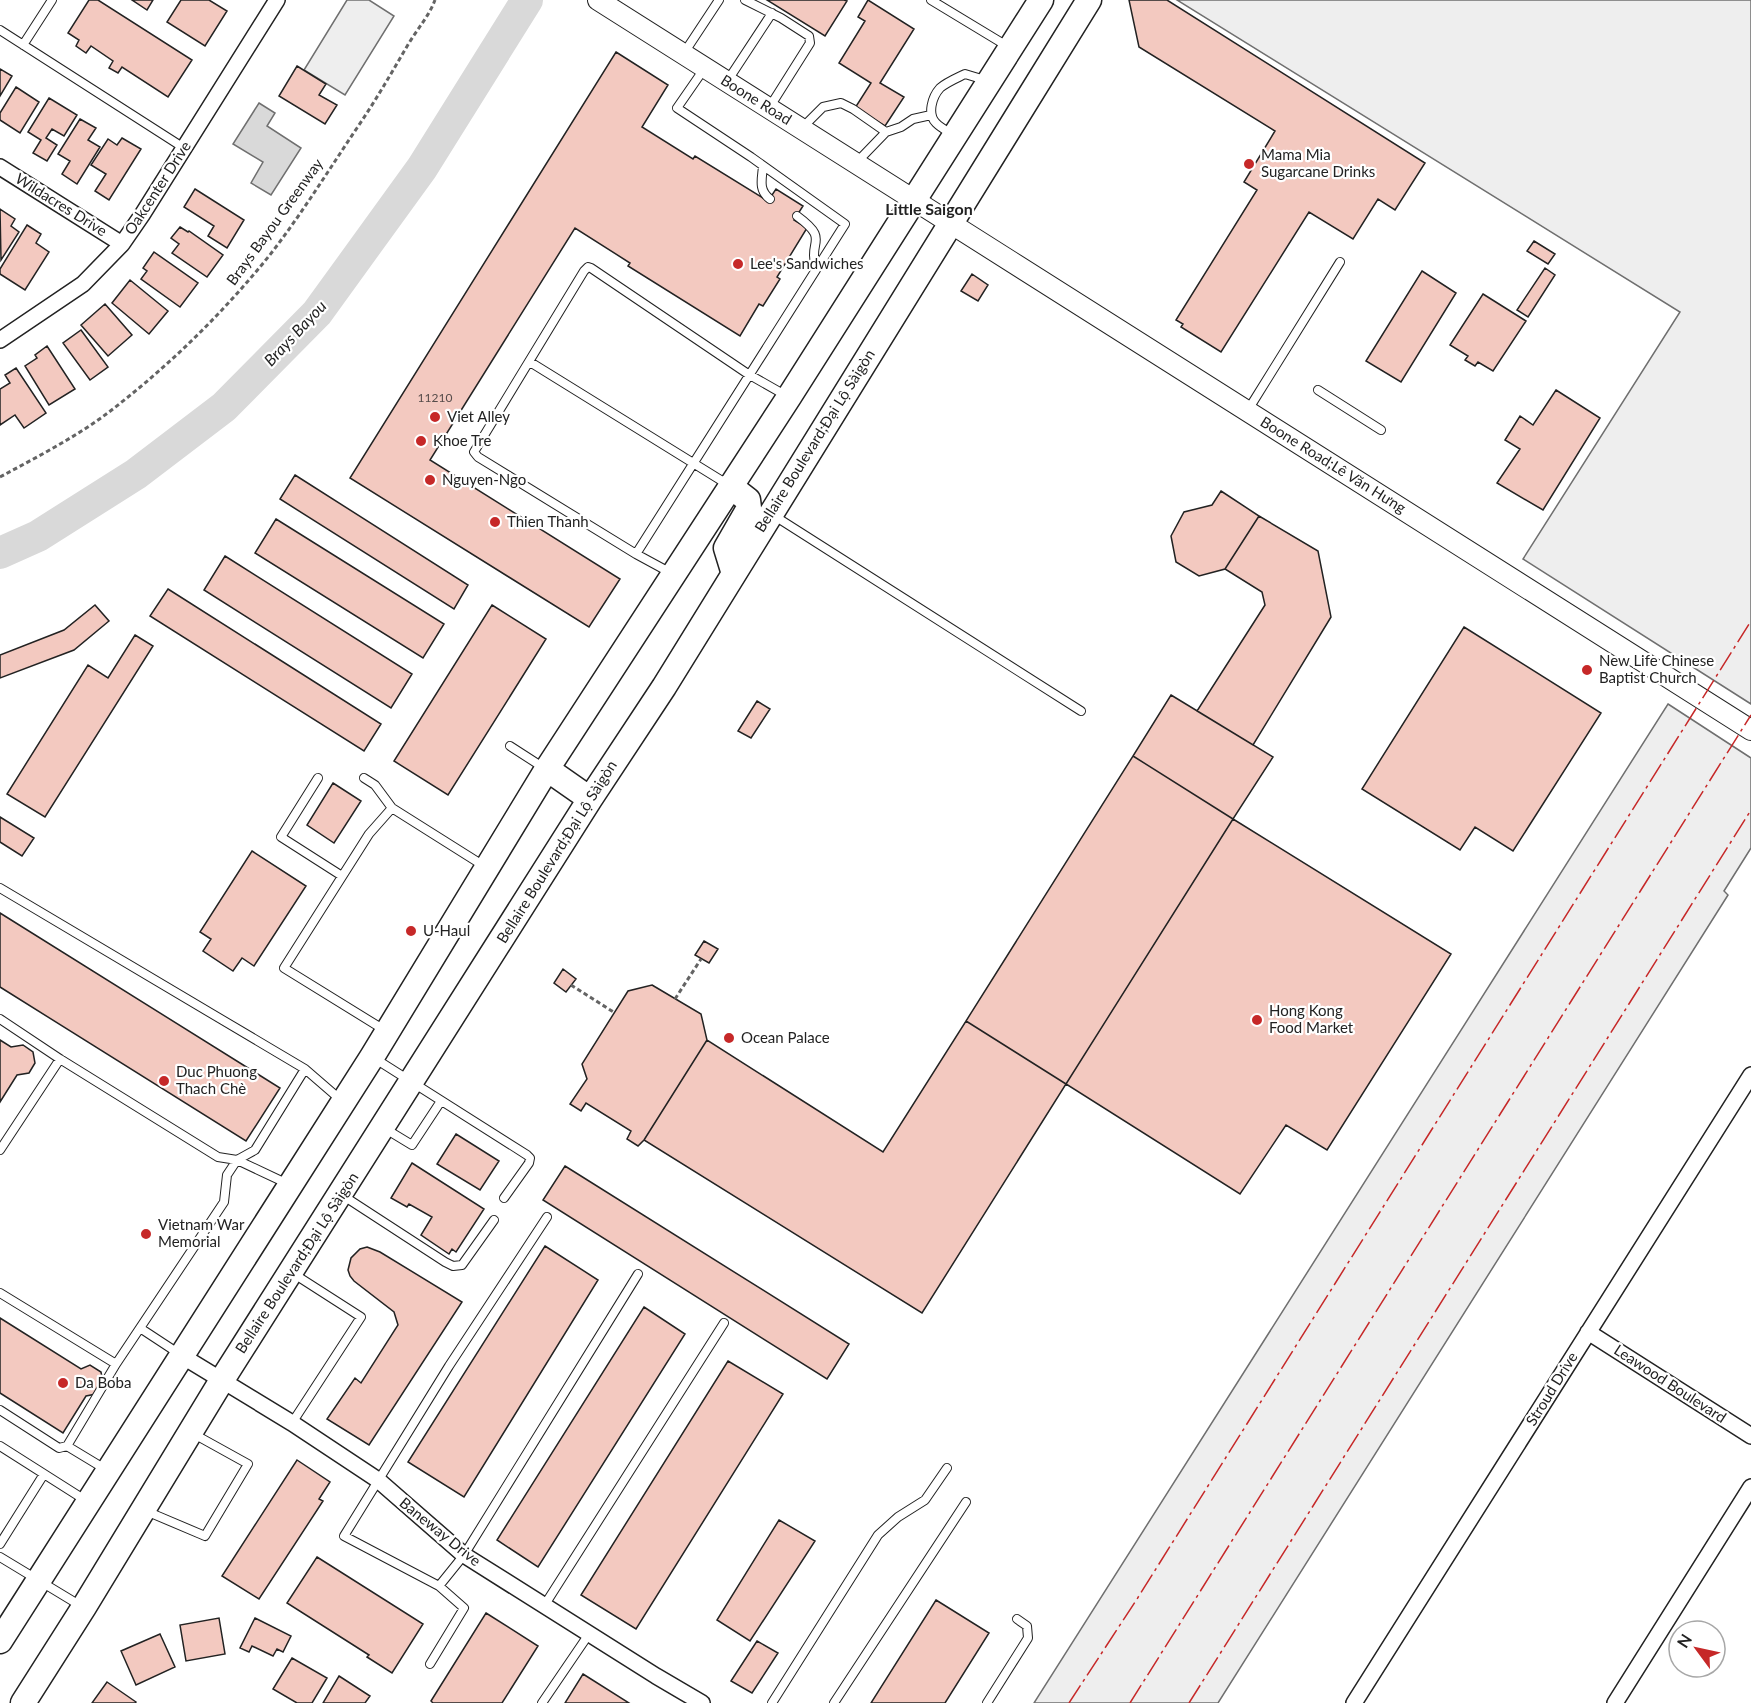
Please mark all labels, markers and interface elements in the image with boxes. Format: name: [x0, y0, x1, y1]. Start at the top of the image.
street label: Boone Road: [718, 70, 795, 128]
street label: Oakcenter Drive: [120, 137, 194, 238]
place label: Mama Mia Sugarcane Drinks: [1261, 145, 1375, 180]
street label: Brays Bayou Greenway: [222, 154, 326, 288]
marker: Mama Mia Sugarcane Drinks: [1242, 157, 1256, 171]
street label: Wildacres Drive: [12, 169, 111, 240]
district label: Little Saigon: [885, 199, 973, 218]
place label: Lee's Sandwiches: [750, 254, 864, 272]
marker: Lee's Sandwiches: [731, 257, 745, 271]
water label: Brays Bayou: [260, 296, 330, 369]
street label: Bellaire Boulevard;Đại Lộ Sàigòn: [750, 346, 878, 535]
house number: 11210: [418, 390, 452, 405]
place label: Viet Alley: [447, 407, 510, 425]
marker: Viet Alley: [428, 410, 442, 424]
street label: Boone Road;Lê Văn Hưng: [1257, 412, 1410, 516]
place label: Khoe Tre: [433, 431, 491, 449]
marker: Khoe Tre: [414, 434, 428, 448]
place label: Nguyen-Ngo: [442, 470, 526, 488]
marker: Nguyen-Ngo: [423, 473, 437, 487]
place label: Thien Thanh: [507, 512, 589, 530]
marker: Thien Thanh: [488, 515, 502, 529]
place label: New Life Chinese Baptist Church: [1599, 651, 1714, 686]
marker: New Life Chinese Baptist Church: [1580, 663, 1594, 677]
street label: Bellaire Boulevard;Đại Lộ Sàigòn: [492, 757, 620, 946]
place label: U-Haul: [423, 921, 470, 939]
marker: U-Haul: [404, 924, 418, 938]
place label: Hong Kong Food Market: [1269, 1001, 1354, 1036]
marker: Hong Kong Food Market: [1250, 1013, 1264, 1027]
place label: Ocean Palace: [741, 1028, 830, 1046]
marker: Ocean Palace: [722, 1031, 736, 1045]
place label: Duc Phuong Thach Chè: [176, 1062, 257, 1097]
marker: Duc Phuong Thach Chè: [157, 1074, 171, 1088]
street label: Bellaire Boulevard;Đại Lộ Sàigòn: [231, 1169, 361, 1356]
place label: Vietnam War Memorial: [158, 1215, 245, 1250]
marker: Vietnam War Memorial: [139, 1227, 153, 1241]
street label: Leawood Boulevard: [1611, 1340, 1730, 1426]
street label: Stroud Drive: [1521, 1348, 1581, 1429]
place label: Da Boba: [75, 1373, 131, 1391]
marker: Da Boba: [56, 1376, 70, 1390]
street label: Baneway Drive: [396, 1493, 485, 1569]
north arrow: [1667, 1619, 1727, 1679]
text: N: [1673, 1630, 1695, 1651]

